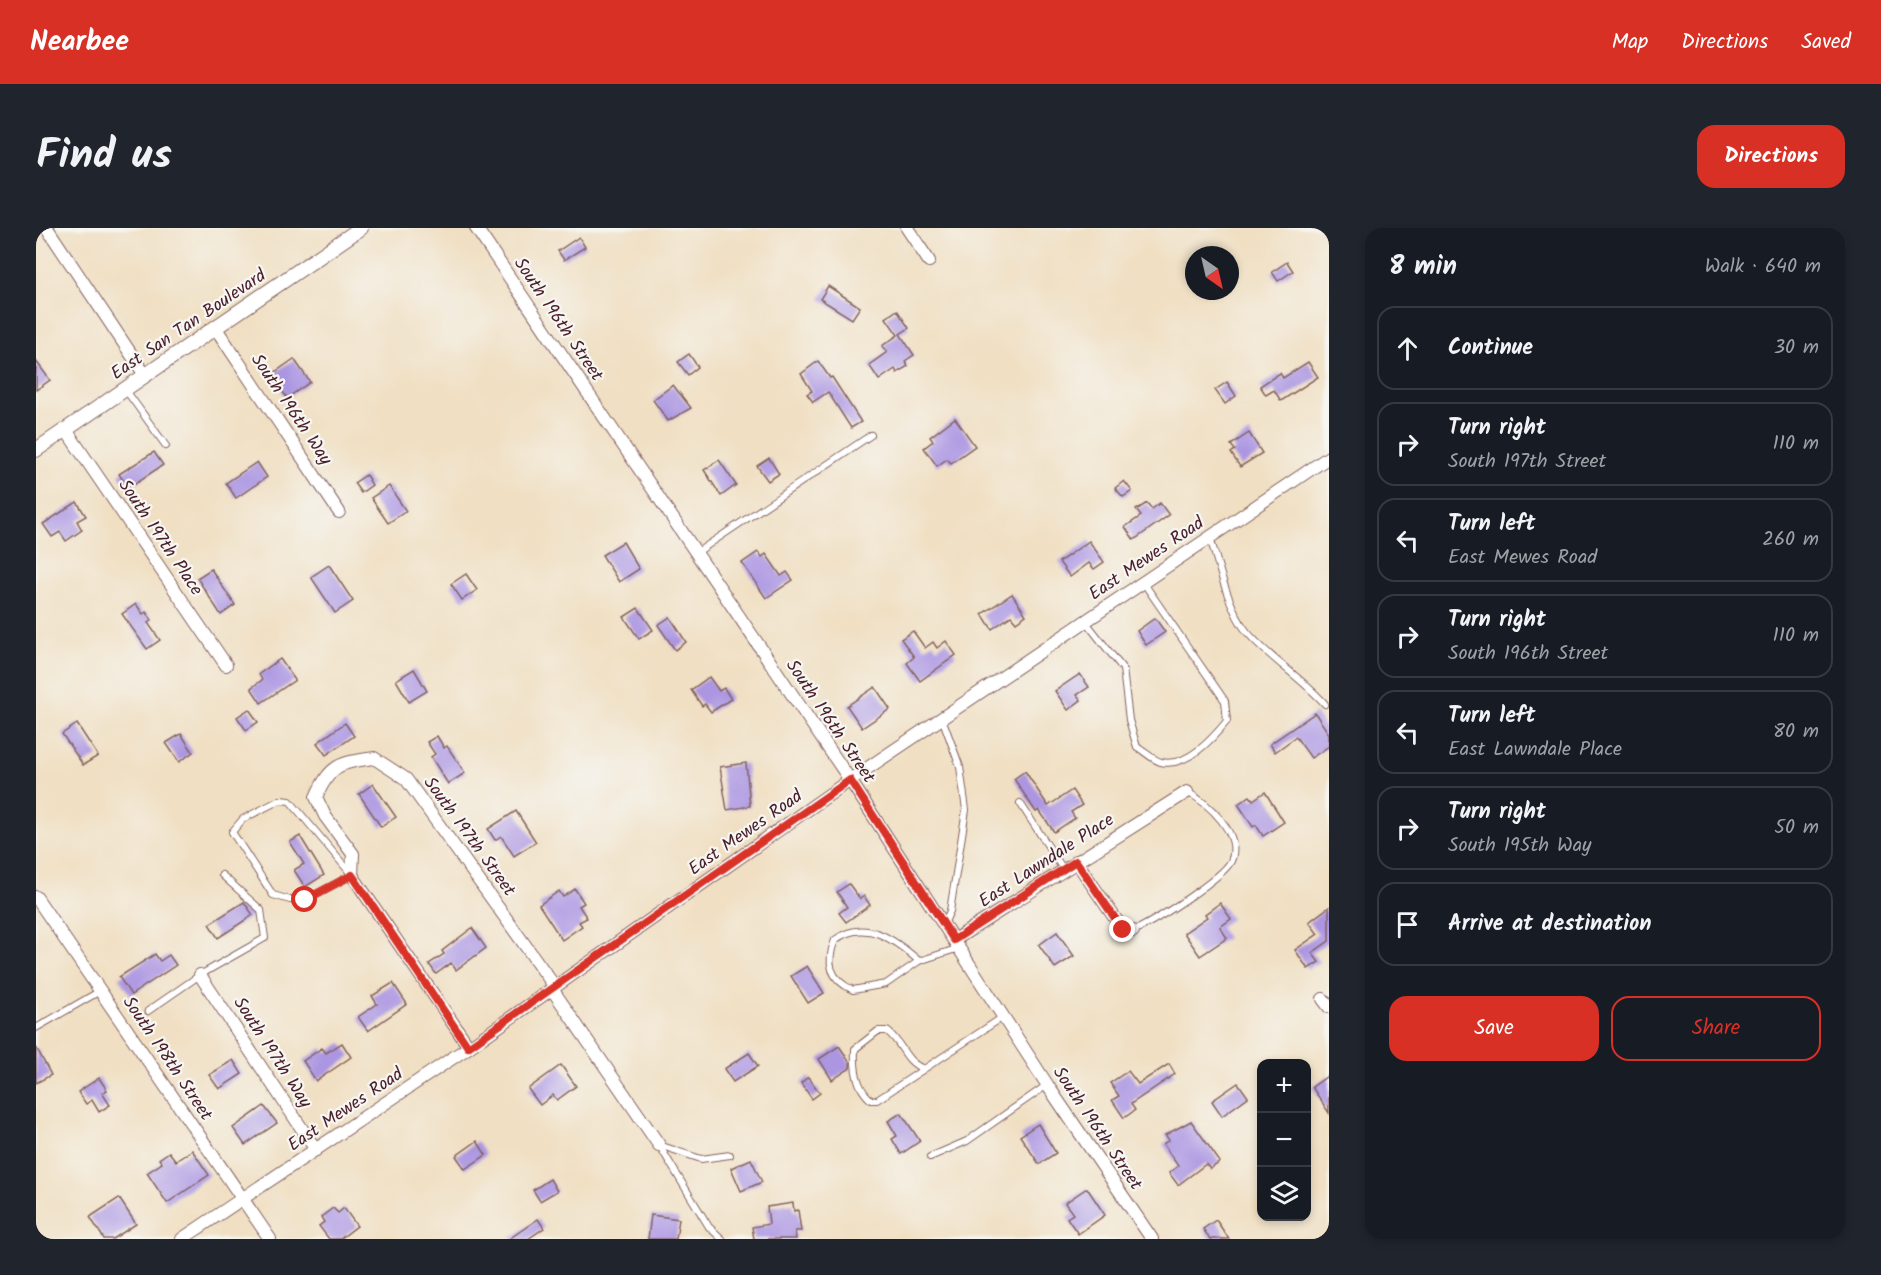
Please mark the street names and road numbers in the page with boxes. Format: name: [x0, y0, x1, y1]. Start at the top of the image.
street label: South 196th Street: [505, 252, 611, 389]
street label: East San Tan Boulevard: [105, 262, 273, 388]
street label: South 196th Way: [243, 348, 339, 472]
street label: South 197th Place: [110, 474, 210, 602]
street label: East Mewes Road: [1083, 509, 1211, 609]
street label: South 196th Street: [777, 654, 883, 791]
street label: South 197th Street: [415, 771, 523, 904]
street label: East Mewes Road: [683, 782, 810, 884]
street label: East Lawndale Place: [973, 806, 1120, 916]
street label: South 198th Street: [114, 991, 220, 1128]
street label: South 197th Way: [225, 991, 319, 1115]
street label: East Mewes Road: [282, 1060, 410, 1160]
street label: South 196th Street: [1044, 1061, 1150, 1198]

